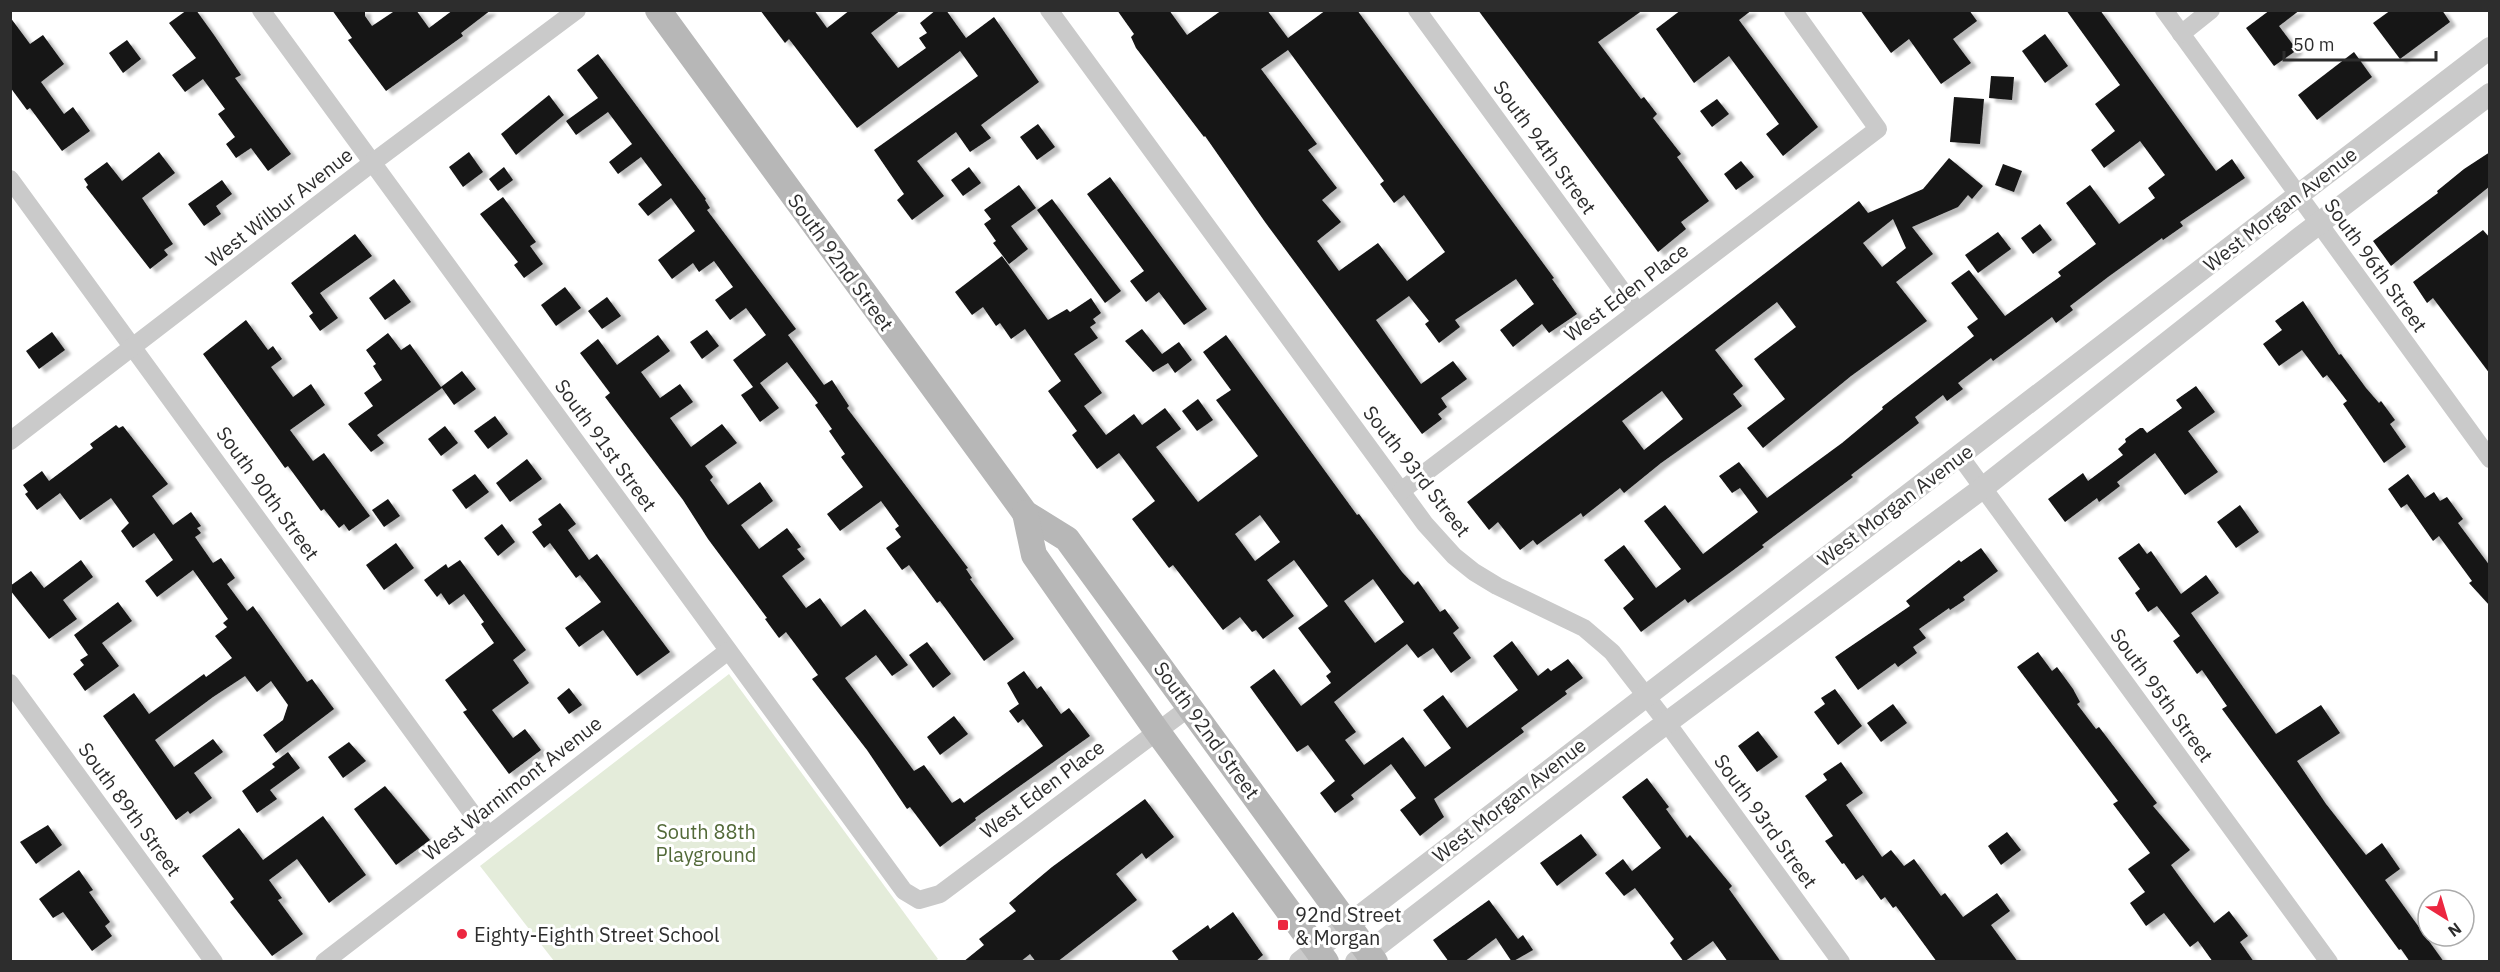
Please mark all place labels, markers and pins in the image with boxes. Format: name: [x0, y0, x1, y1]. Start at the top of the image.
place label: 92nd Street & Morgan: [1295, 901, 1402, 951]
marker: 92nd Street & Morgan: [1276, 918, 1290, 932]
place label: Eighty-Eighth Street School: [474, 921, 720, 948]
marker: Eighty-Eighth Street School: [455, 927, 469, 941]

